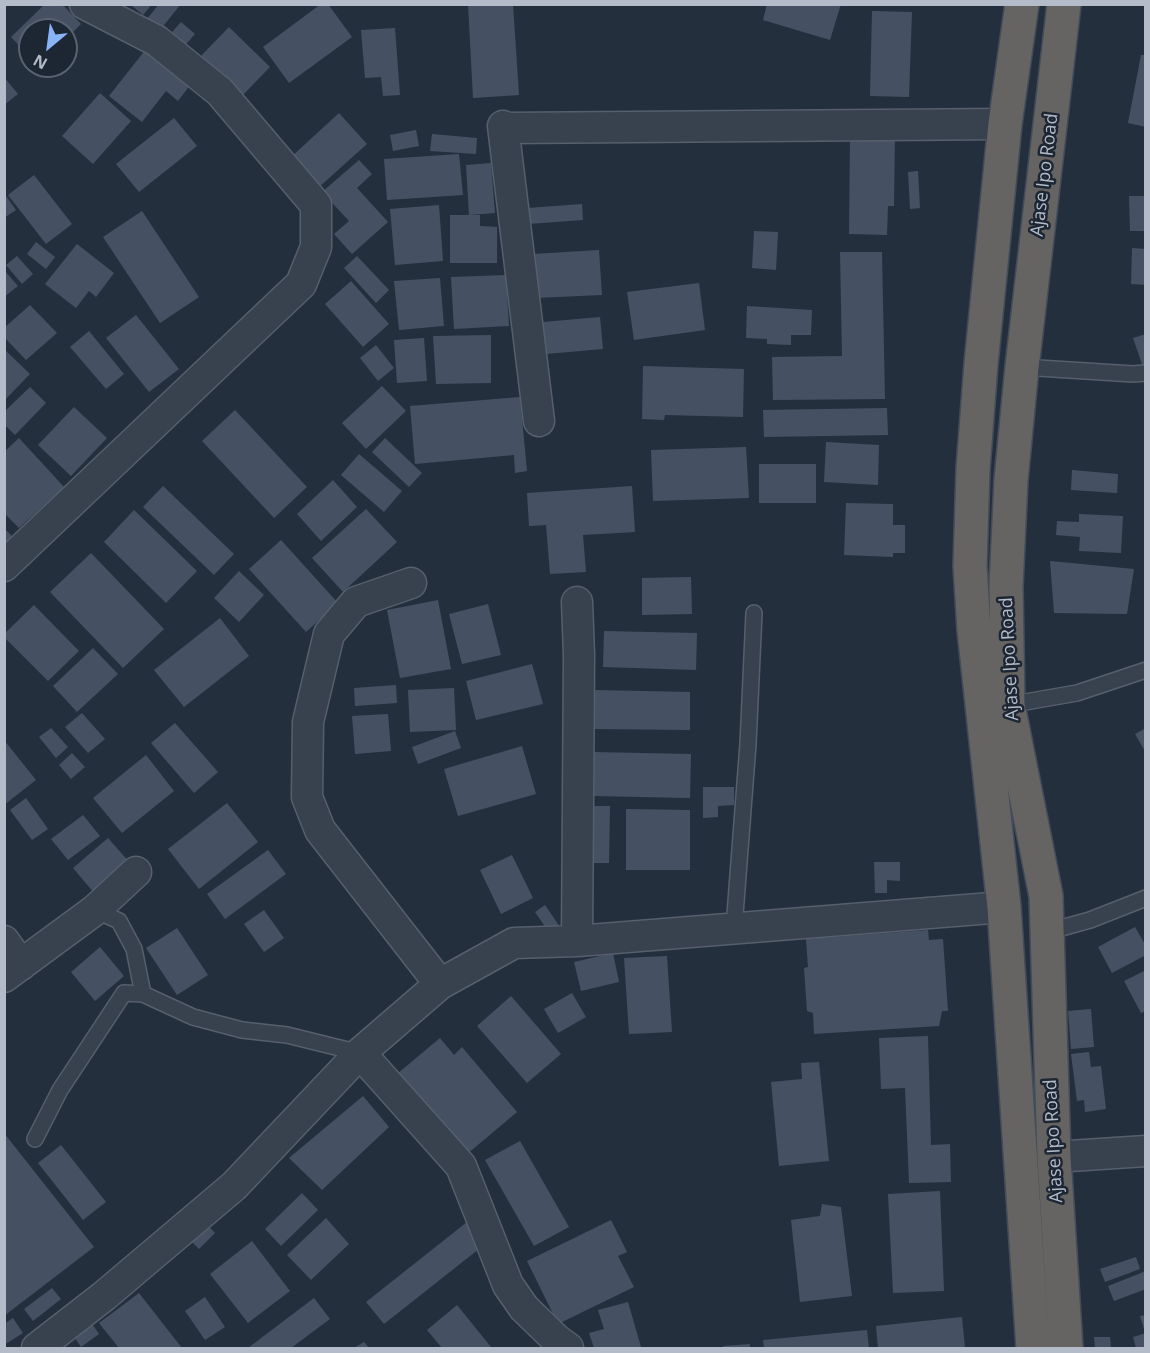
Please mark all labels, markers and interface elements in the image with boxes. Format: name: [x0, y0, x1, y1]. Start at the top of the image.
north arrow: [18, 18, 78, 78]
text: N: [29, 49, 51, 75]
street label: Ajase Ipo Road: [1027, 112, 1063, 238]
street label: Ajase Ipo Road: [996, 597, 1024, 721]
street label: Ajase Ipo Road: [1040, 1079, 1068, 1203]

